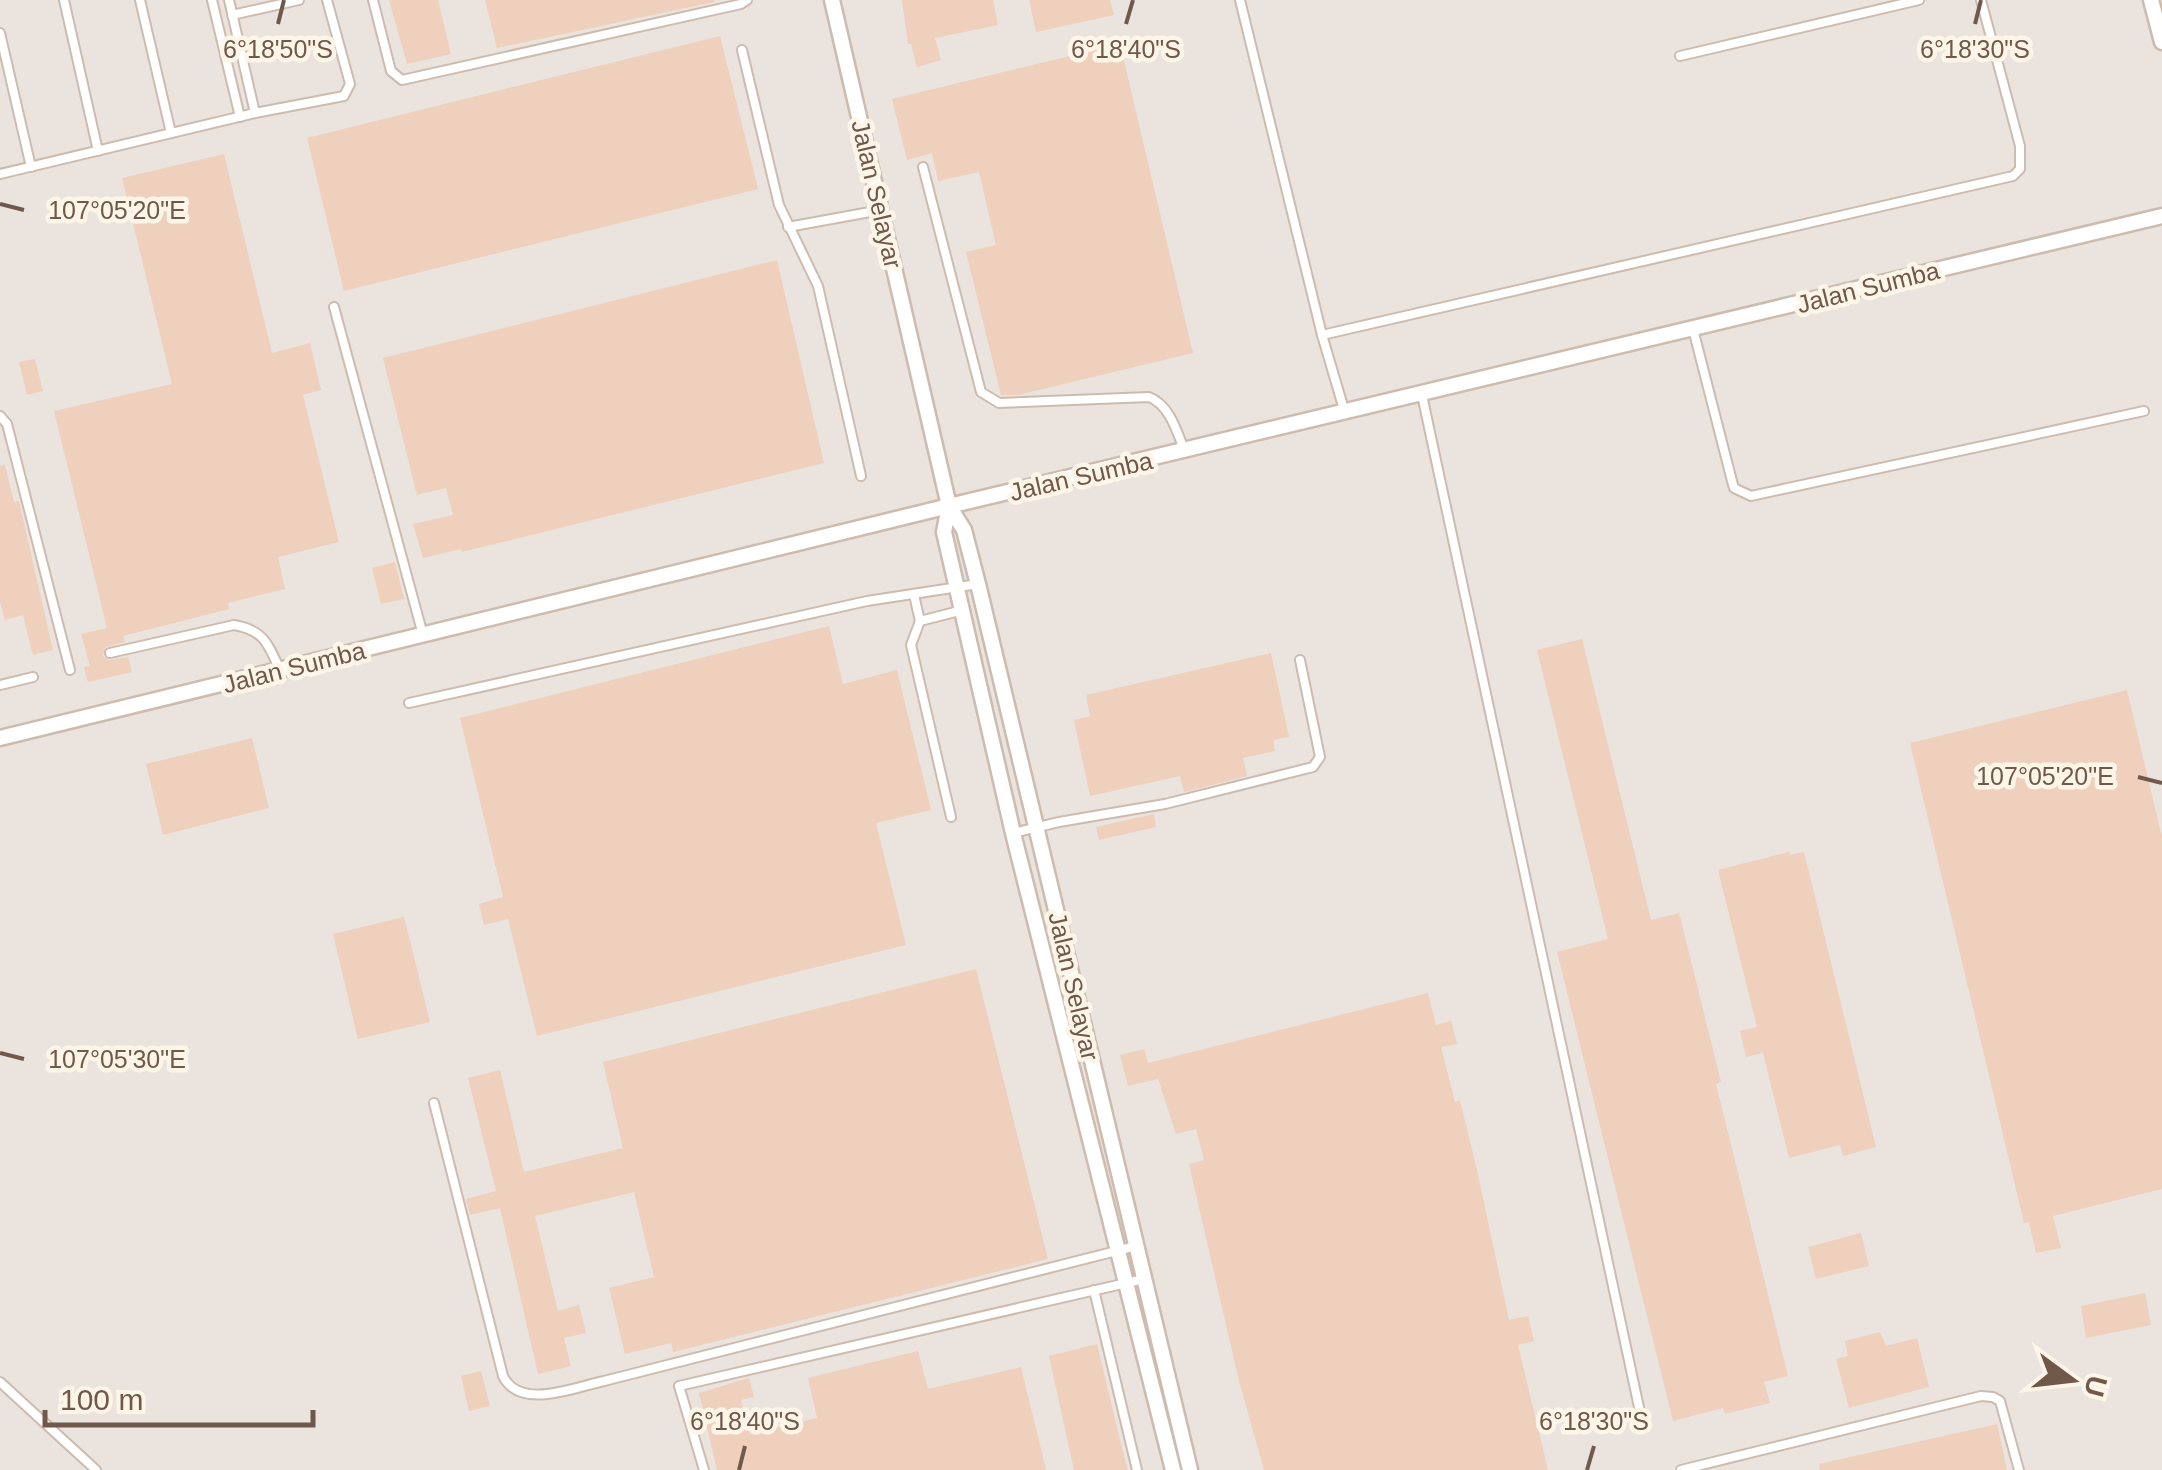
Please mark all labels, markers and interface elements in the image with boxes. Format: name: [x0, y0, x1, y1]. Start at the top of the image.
text: 6°18'50"S: [223, 35, 333, 63]
text: 6°18'40"S: [1071, 35, 1181, 63]
text: 6°18'30"S: [1920, 35, 2030, 63]
street label: Jalan Selayar: [846, 117, 908, 271]
text: 107°05'20"E: [48, 196, 186, 224]
street label: Jalan Sumba: [1794, 256, 1942, 318]
street label: Jalan Sumba: [1007, 446, 1155, 506]
street label: Jalan Sumba: [220, 636, 368, 698]
text: 107°05'20"E: [1976, 762, 2114, 790]
street label: Jalan Selayar: [1043, 909, 1105, 1063]
text: 107°05'30"E: [48, 1045, 186, 1073]
north arrow: [2022, 1330, 2122, 1430]
scale bar: [45, 1365, 312, 1427]
text: U: [2078, 1373, 2113, 1400]
text: 100 m: [60, 1383, 143, 1416]
text: 6°18'40"S: [690, 1407, 800, 1435]
text: 6°18'30"S: [1539, 1407, 1649, 1435]

